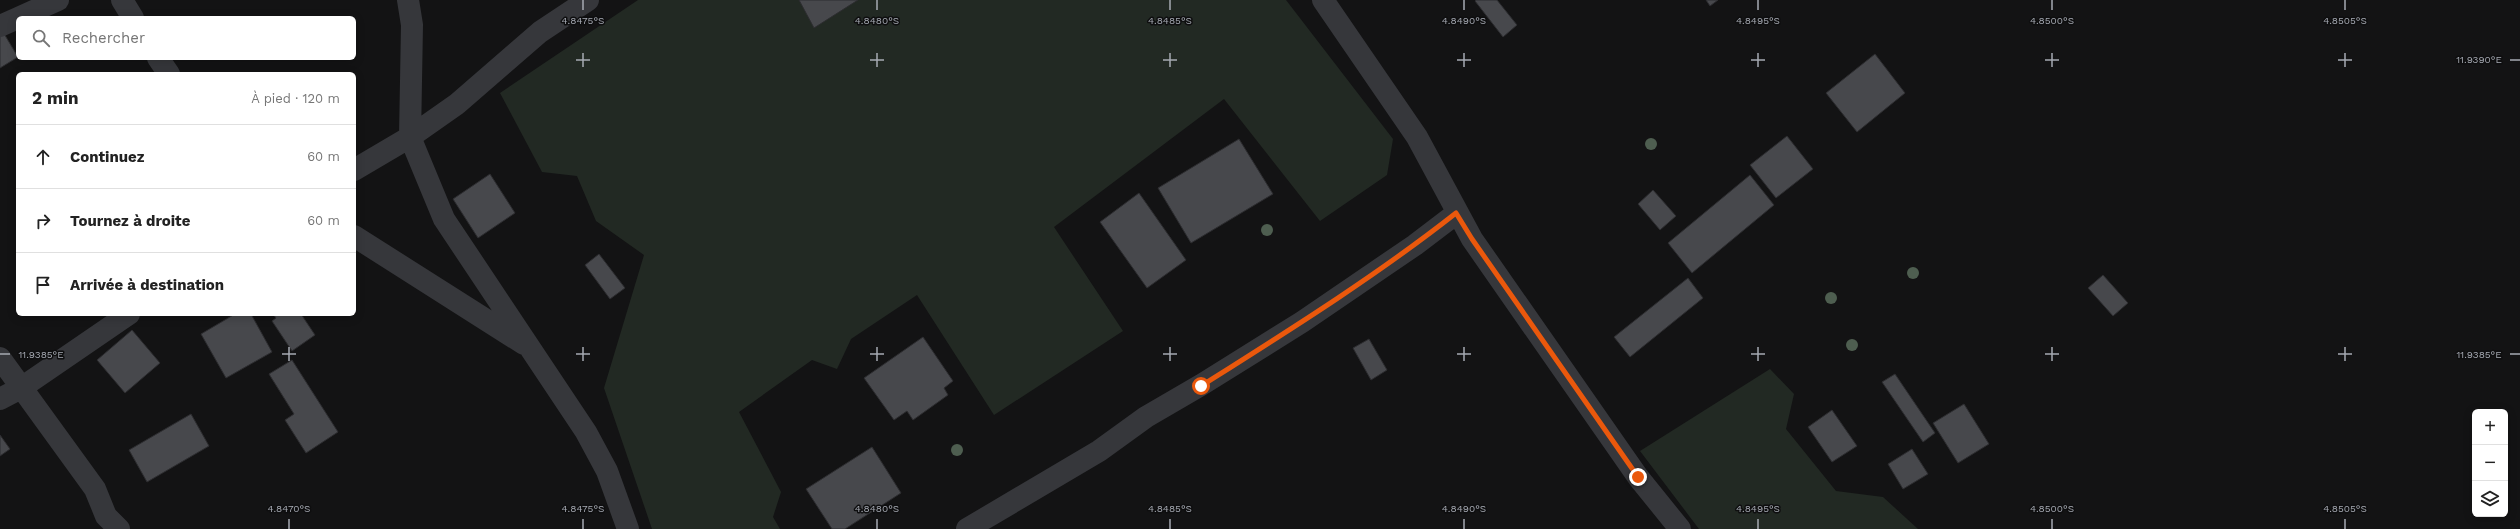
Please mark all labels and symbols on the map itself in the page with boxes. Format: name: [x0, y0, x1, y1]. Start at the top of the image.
text: 4.8475°S: [562, 15, 604, 26]
text: 4.8480°S: [855, 15, 899, 26]
text: 4.8485°S: [1148, 15, 1192, 26]
text: 4.8490°S: [1442, 15, 1486, 26]
text: 4.8495°S: [1736, 15, 1780, 26]
text: 4.8500°S: [2030, 15, 2074, 26]
text: 4.8505°S: [2323, 15, 2367, 26]
text: 11.9390°E: [2456, 54, 2502, 65]
text: 11.9385°E: [18, 349, 64, 360]
text: 11.9385°E: [2456, 349, 2502, 360]
route start: [1192, 377, 1210, 395]
route end: [1629, 468, 1647, 486]
text: 4.8470°S: [267, 503, 311, 514]
text: 4.8475°S: [562, 503, 604, 514]
text: 4.8480°S: [855, 503, 899, 514]
text: 4.8485°S: [1148, 503, 1192, 514]
text: 4.8490°S: [1442, 503, 1486, 514]
text: 4.8495°S: [1736, 503, 1780, 514]
text: 4.8500°S: [2030, 503, 2074, 514]
text: 4.8505°S: [2323, 503, 2367, 514]

